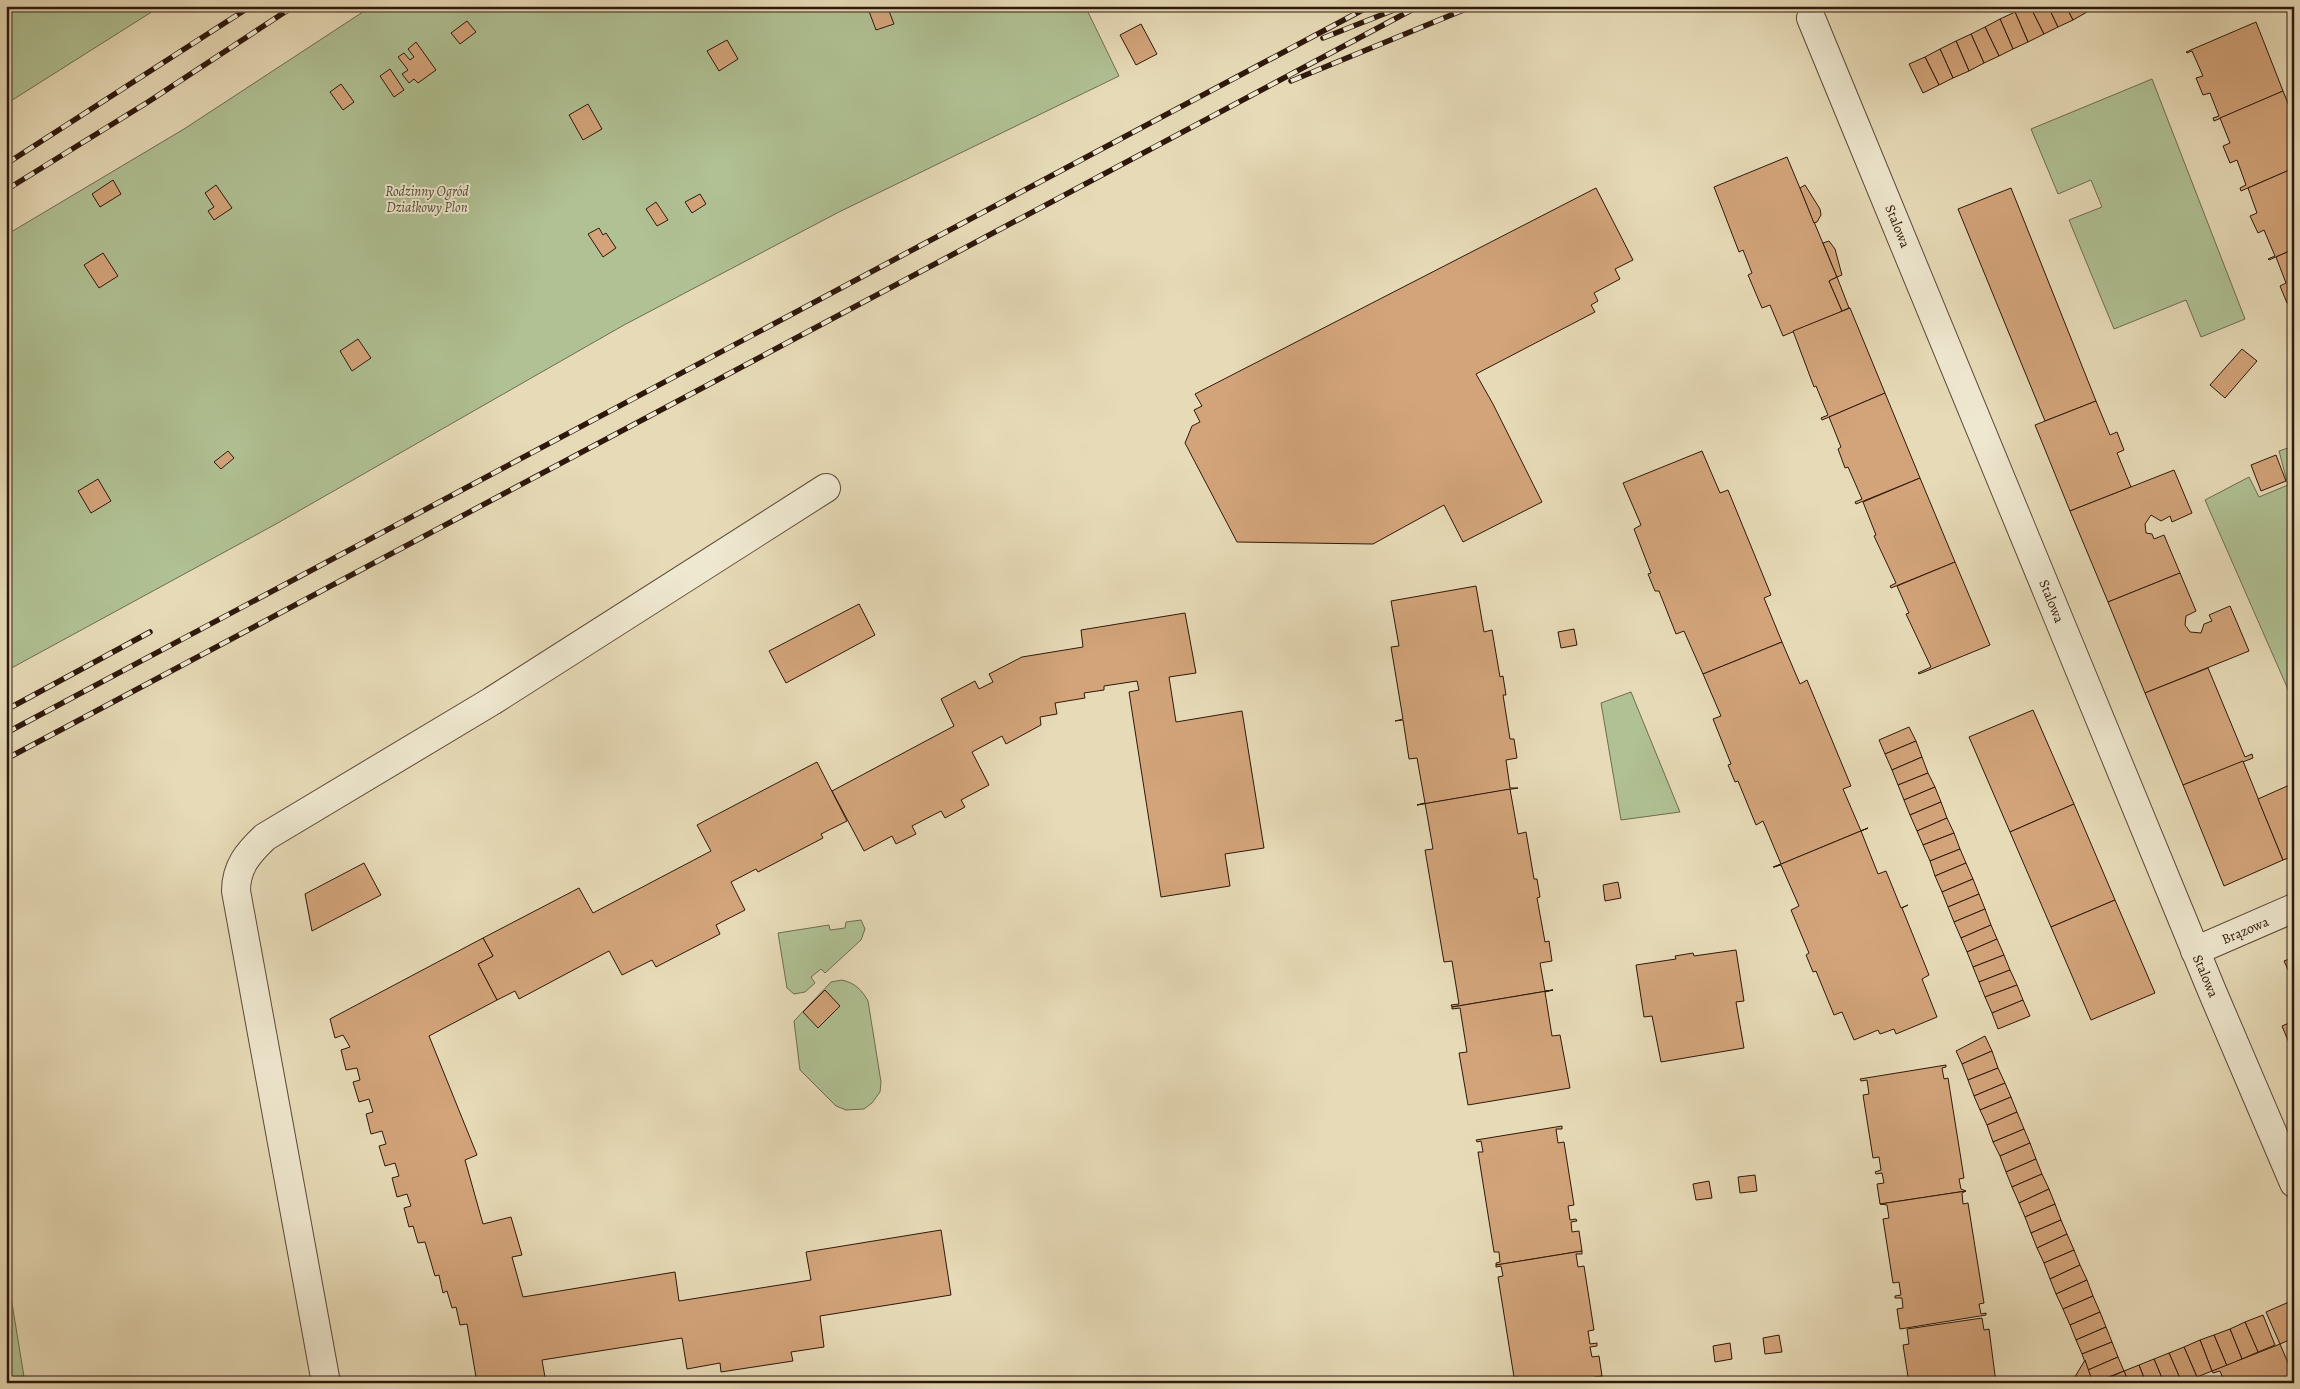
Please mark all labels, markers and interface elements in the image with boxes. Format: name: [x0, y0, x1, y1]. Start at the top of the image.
park label: Rodzinny Ogród Działkowy Plon: [385, 182, 469, 217]
street label: Stalowa: [1880, 202, 1915, 251]
street label: Stalowa: [2034, 577, 2069, 626]
street label: Brązowa: [2219, 912, 2272, 949]
street label: Stalowa: [2188, 952, 2223, 1001]

